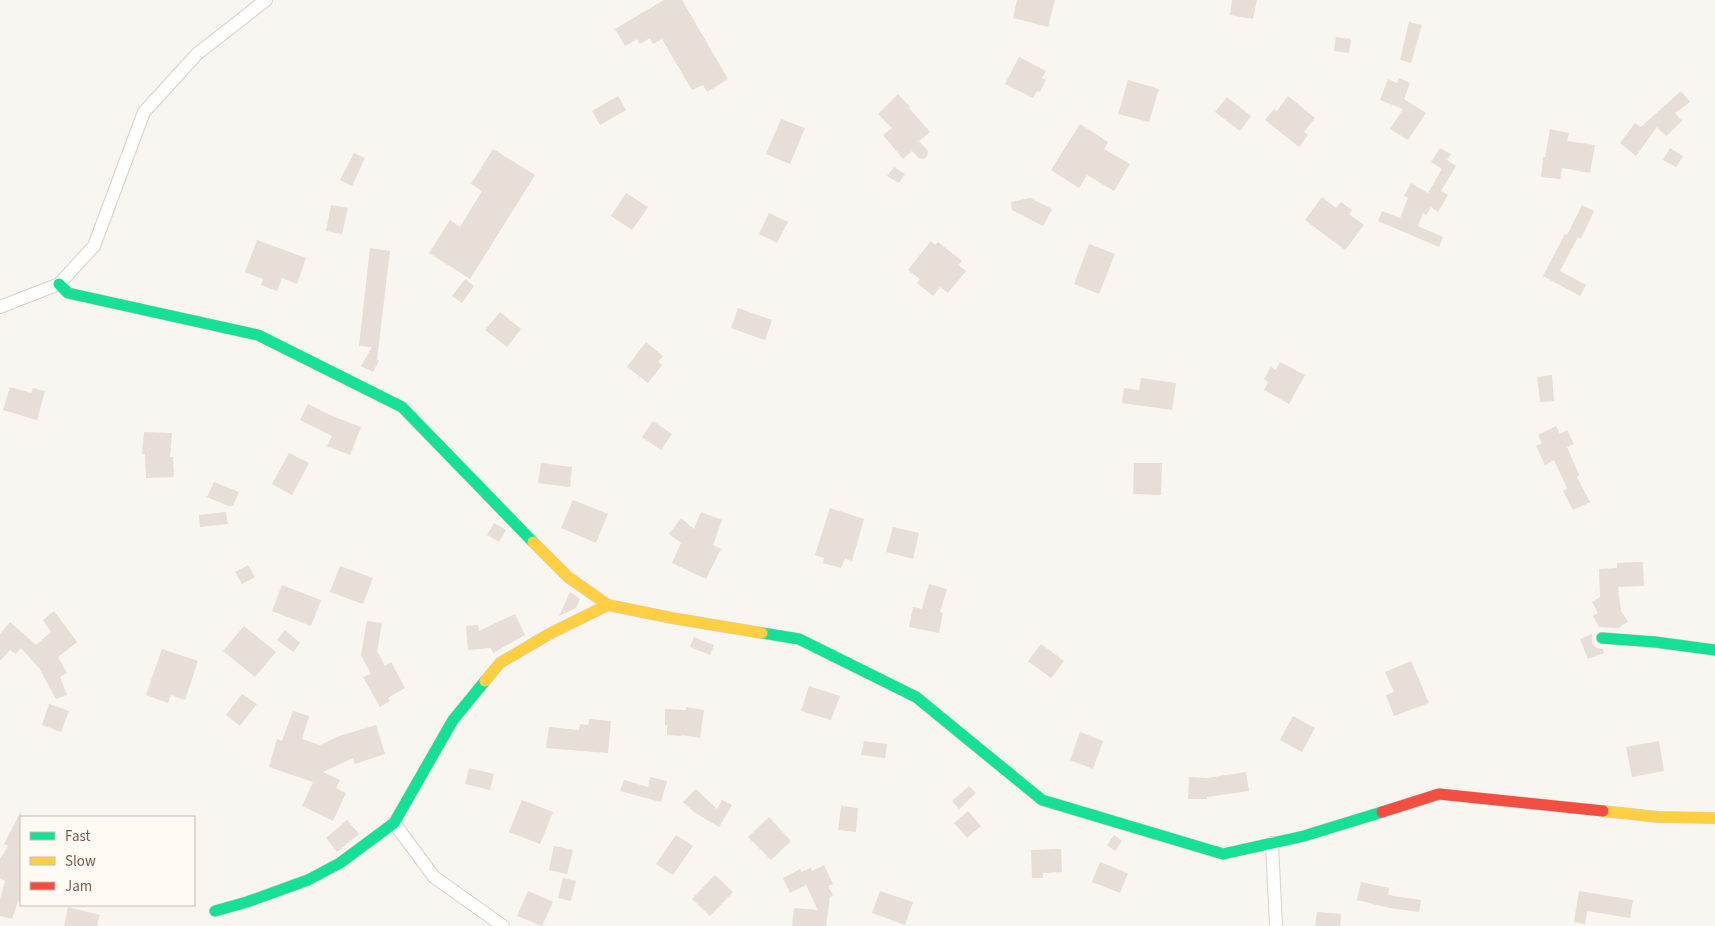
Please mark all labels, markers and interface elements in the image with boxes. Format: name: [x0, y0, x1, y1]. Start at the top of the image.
legend: [20, 816, 195, 906]
text: Fast: [65, 826, 91, 847]
text: Slow: [65, 851, 96, 872]
text: Jam: [65, 876, 92, 897]

